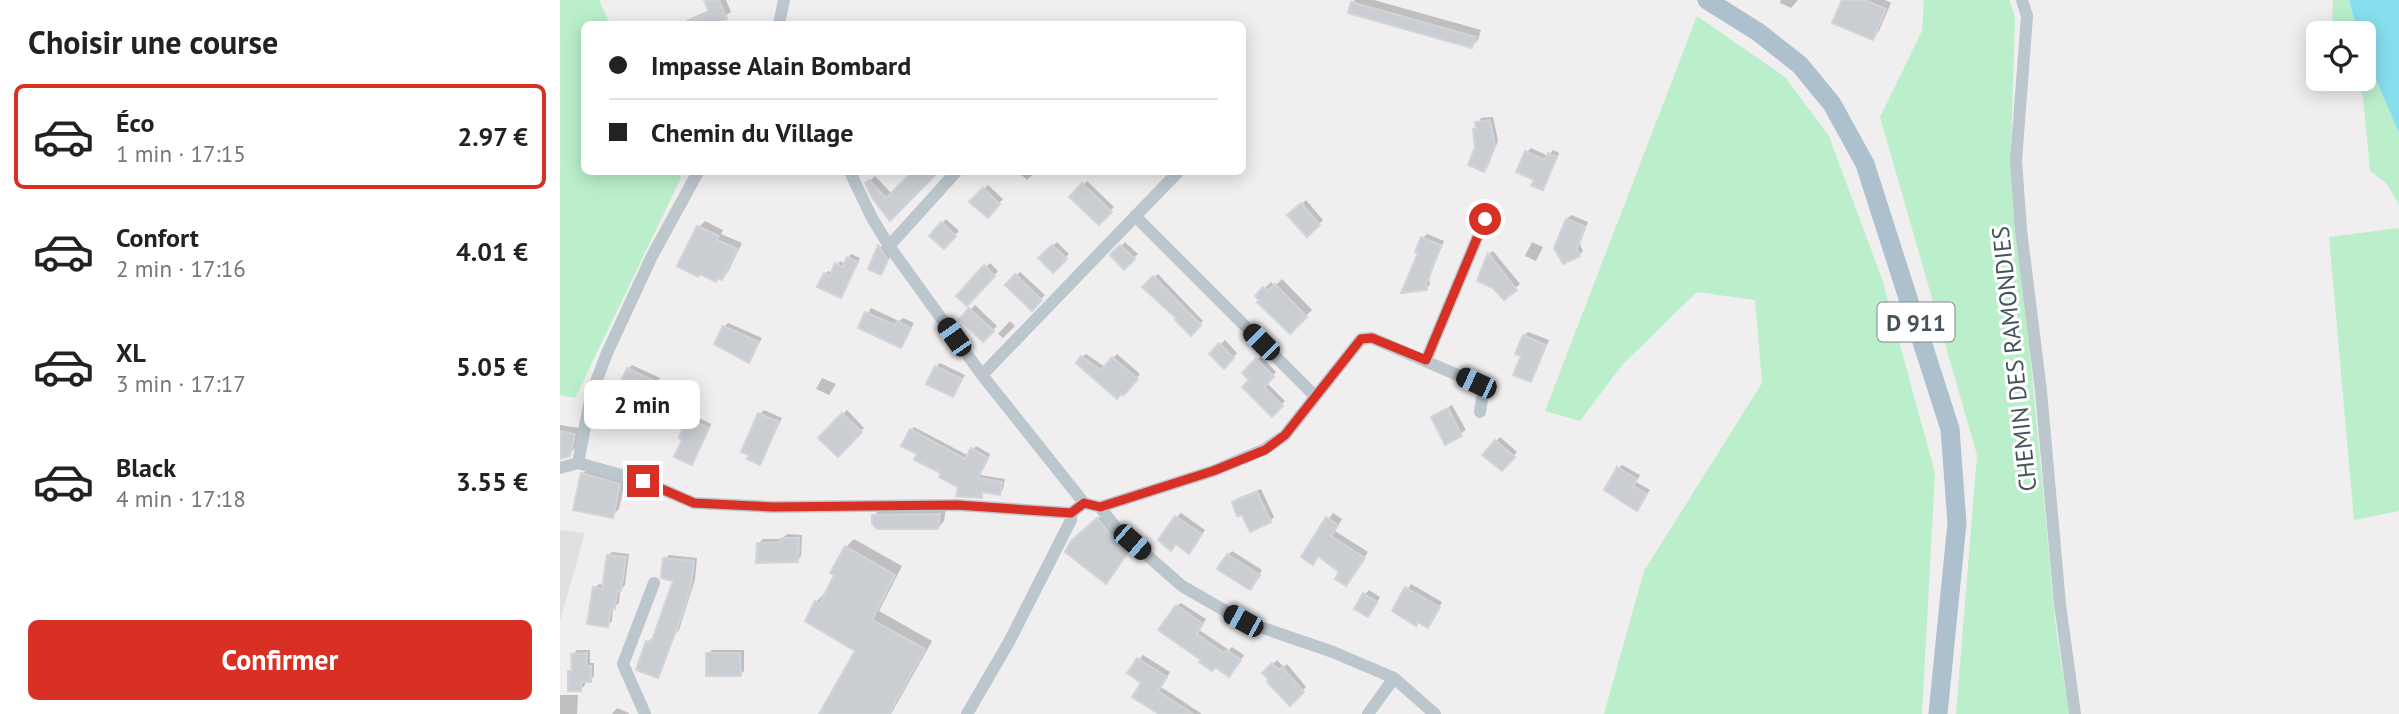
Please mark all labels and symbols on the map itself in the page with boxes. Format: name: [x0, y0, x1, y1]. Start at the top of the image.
route start: [1469, 203, 1501, 235]
street label: CHEMIN DES RAMONDIES: [1985, 225, 2043, 493]
road number: D 911: [1878, 302, 1954, 342]
car: [934, 314, 975, 360]
car: [1239, 320, 1284, 364]
car: [1453, 365, 1500, 401]
callout: 2 min: [585, 379, 701, 428]
route end: [627, 465, 659, 497]
car: [1110, 520, 1155, 564]
car: [1220, 602, 1267, 640]

